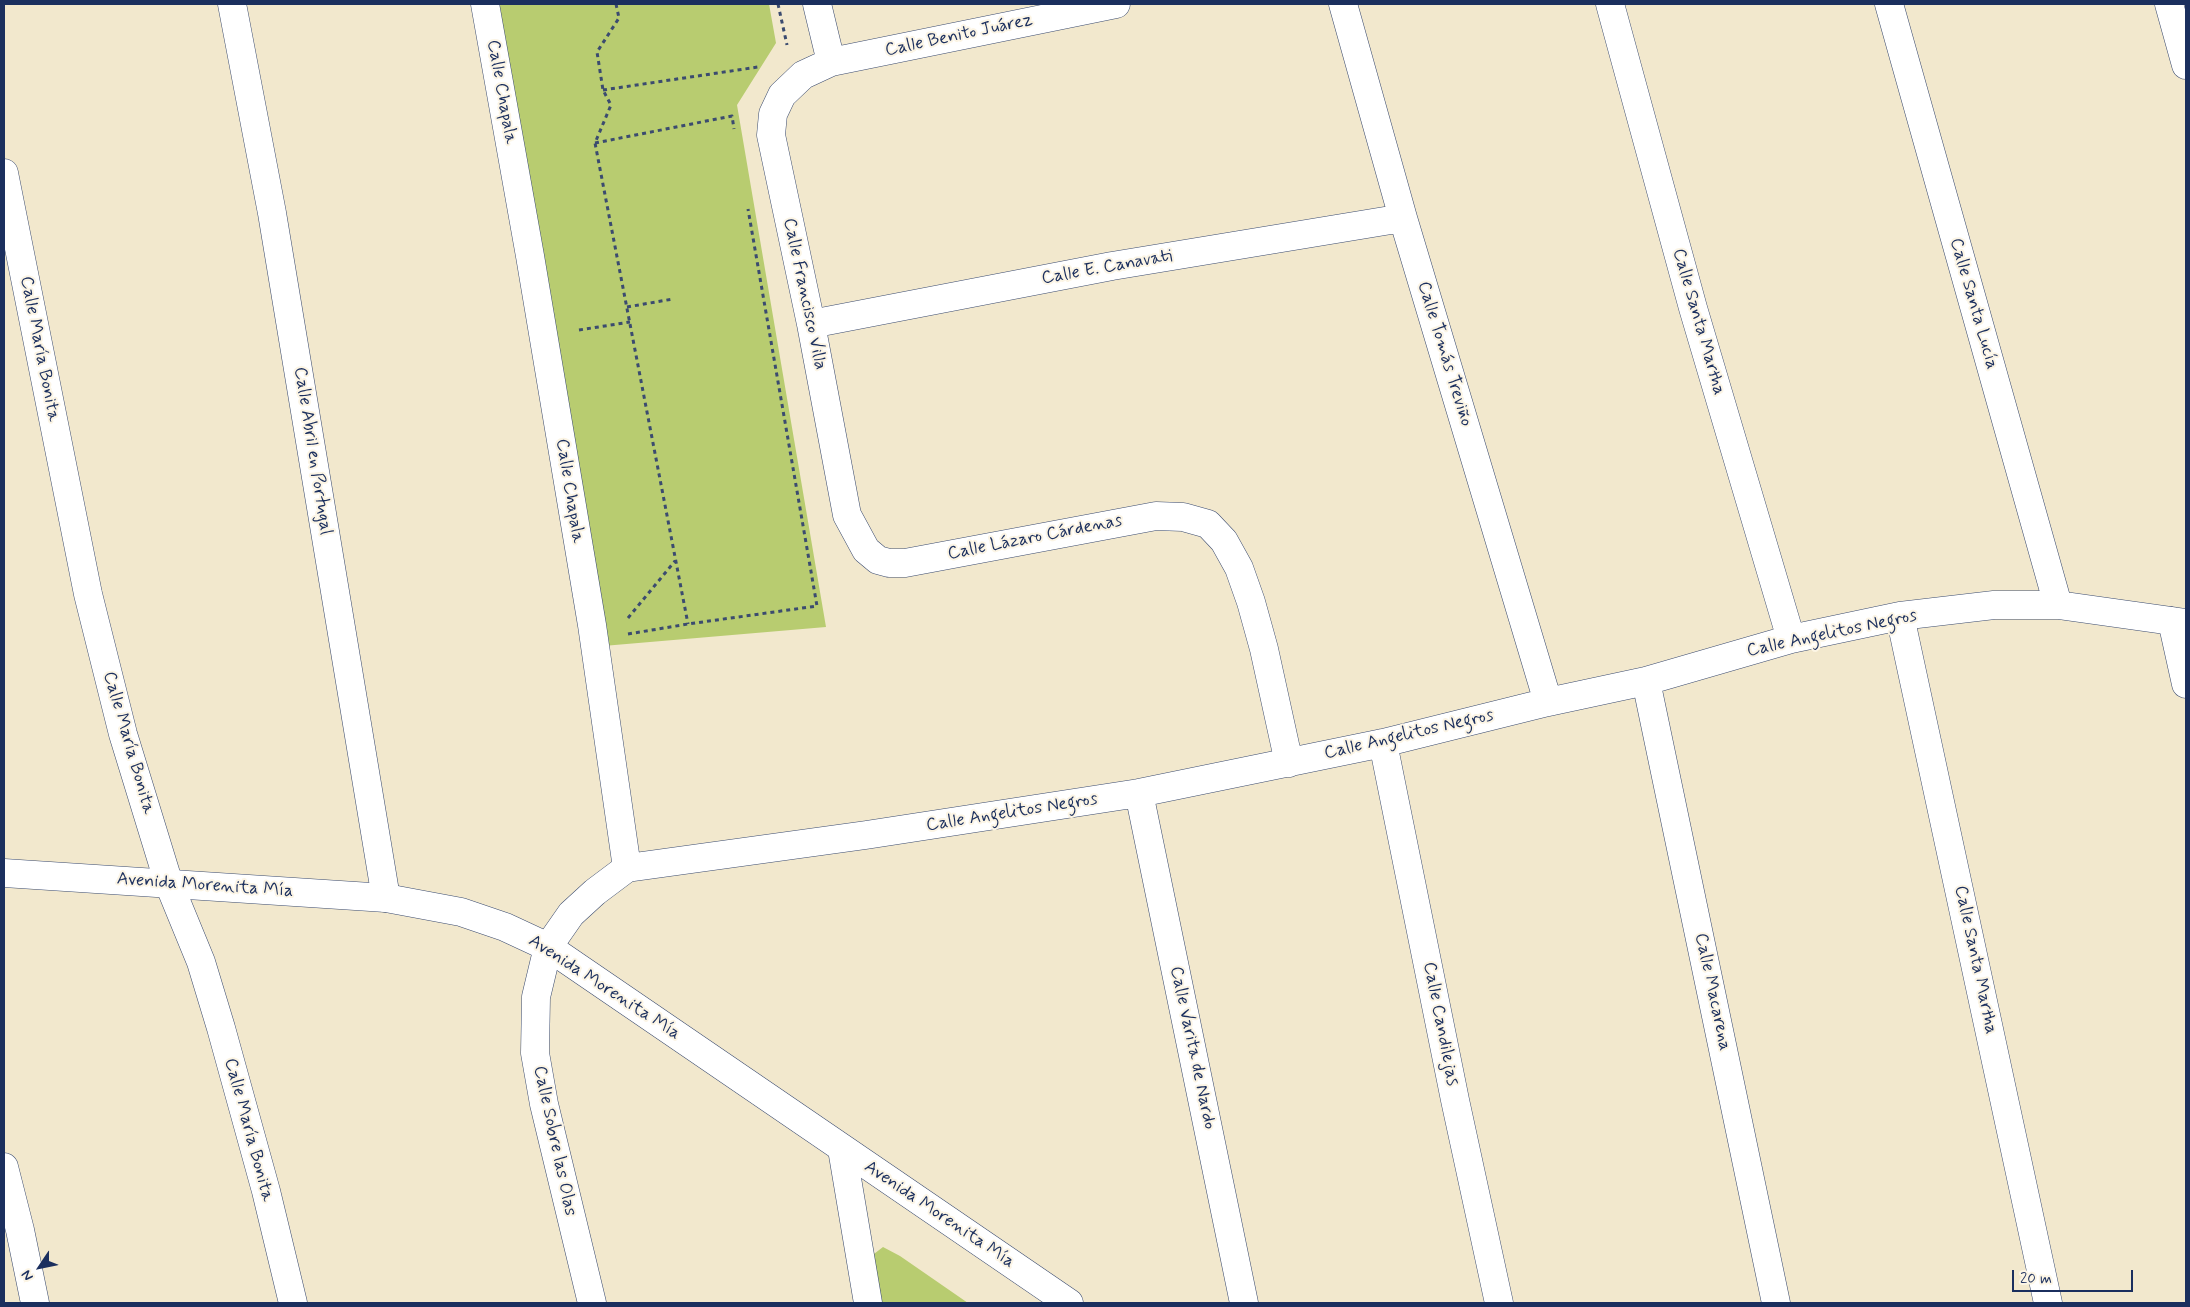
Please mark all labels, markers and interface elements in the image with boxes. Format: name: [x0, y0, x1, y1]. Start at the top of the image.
street label: Calle Benito Juárez: [883, 10, 1035, 62]
street label: Calle Chapala: [481, 38, 521, 146]
street label: Calle Francisco Villa: [777, 216, 831, 372]
street label: Calle Santa Lucía: [1944, 236, 2002, 372]
street label: Calle E. Canavati: [1040, 246, 1174, 290]
street label: Calle Santa Martha: [1667, 246, 1729, 398]
street label: Calle María Bonita: [14, 275, 64, 423]
street label: Calle Tomás Treviño: [1412, 279, 1476, 429]
street label: Calle Abril en Portugal: [288, 366, 336, 536]
street label: Calle Chapala: [550, 437, 588, 545]
street label: Calle Lázaro Cárdenas: [946, 510, 1124, 566]
street label: Calle Angelitos Negros: [1745, 605, 1919, 663]
street label: Calle María Bonita: [97, 669, 159, 817]
street label: Calle Angelitos Negros: [1322, 705, 1496, 765]
street label: Calle Angelitos Negros: [925, 789, 1099, 837]
street label: Avenida Morenita Mía: [116, 869, 294, 903]
street label: Calle Santa Martha: [1949, 884, 2001, 1036]
street label: Avenida Morenita Mía: [524, 931, 684, 1045]
street label: Calle Macarena: [1689, 931, 1735, 1053]
street label: Calle Candilejas: [1417, 960, 1463, 1088]
street label: Calle Varita de Nardo: [1164, 965, 1220, 1131]
street label: Calle María Bonita: [218, 1056, 278, 1204]
street label: Calle Sobre las Olas: [528, 1064, 580, 1218]
street label: Avenida Morenita Mía: [860, 1157, 1018, 1273]
north arrow: [15, 1242, 65, 1292]
scale bar: [2015, 1260, 2136, 1292]
text: N: [17, 1266, 38, 1284]
text: 20 m: [2020, 1269, 2052, 1289]

